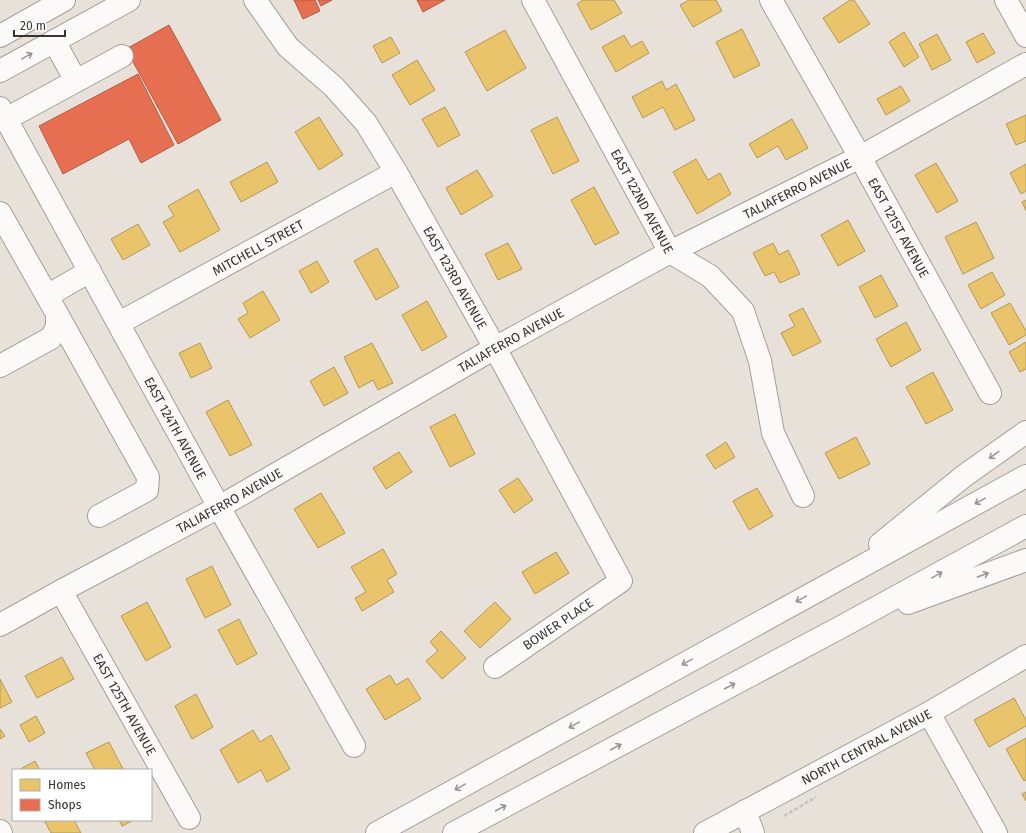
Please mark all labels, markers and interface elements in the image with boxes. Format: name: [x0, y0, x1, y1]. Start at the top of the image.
scale bar: [14, 12, 65, 38]
text: 20 m: [20, 19, 46, 33]
one-way arrow: [21, 52, 33, 60]
street label: EAST 122ND AVENUE: [608, 146, 677, 256]
street label: TALIAFERRO AVENUE: [741, 155, 854, 222]
street label: EAST 121ST AVENUE: [865, 175, 932, 280]
street label: MITCHELL STREET: [209, 216, 306, 278]
street label: EAST 123RD AVENUE: [420, 223, 490, 332]
street label: TALIAFERRO AVENUE: [455, 304, 566, 375]
street label: EAST 124TH AVENUE: [142, 374, 210, 482]
one-way arrow: [989, 451, 1000, 459]
street label: TALIAFERRO AVENUE: [174, 465, 285, 536]
one-way arrow: [974, 498, 986, 506]
one-way arrow: [931, 570, 943, 578]
one-way arrow: [977, 571, 989, 579]
street label: BOWER PLACE: [520, 595, 596, 653]
one-way arrow: [795, 596, 807, 603]
street label: EAST 125TH AVENUE: [90, 651, 160, 758]
one-way arrow: [681, 658, 693, 666]
one-way arrow: [724, 682, 736, 689]
street label: NORTH CENTRAL AVENUE: [799, 706, 934, 788]
one-way arrow: [568, 721, 580, 729]
one-way arrow: [609, 743, 621, 750]
legend: [12, 769, 152, 821]
text: Homes: [48, 778, 86, 792]
one-way arrow: [454, 784, 466, 792]
text: Shops: [48, 798, 82, 812]
one-way arrow: [495, 804, 507, 811]

